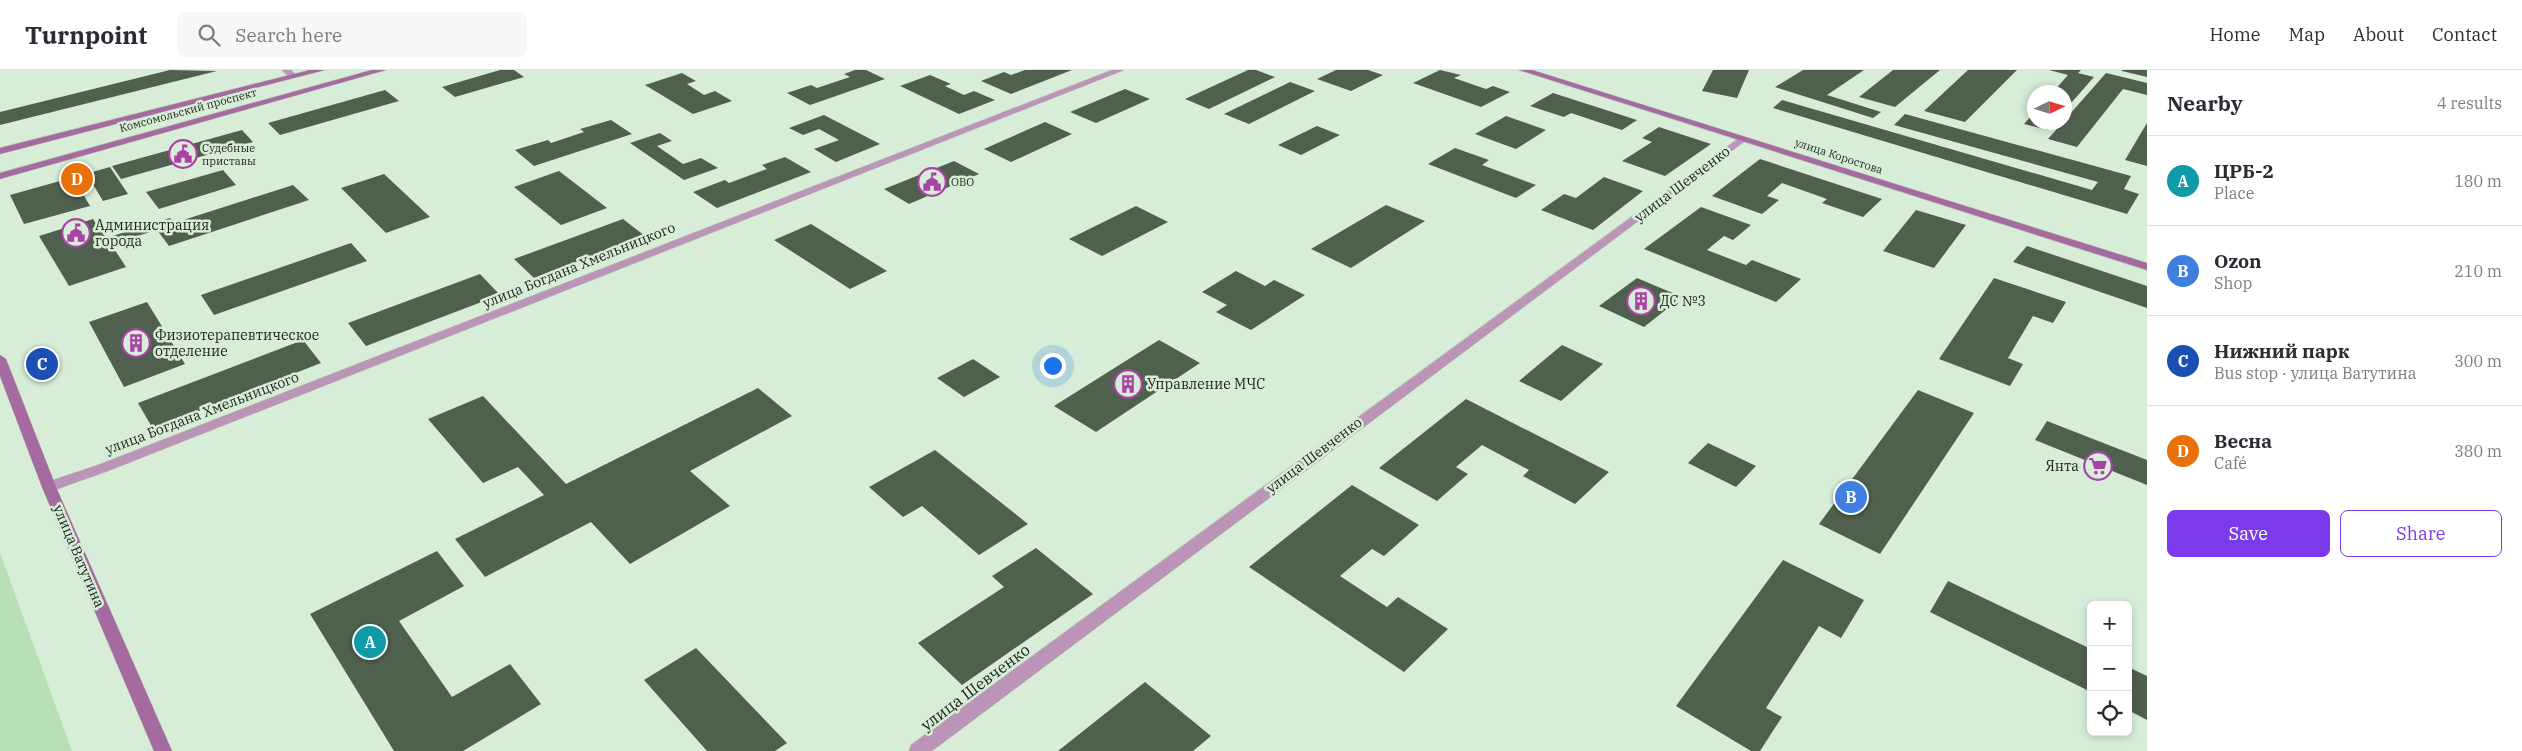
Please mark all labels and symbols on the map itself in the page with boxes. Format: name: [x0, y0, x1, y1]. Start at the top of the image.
street label: Комсомольский проспект: [118, 85, 258, 135]
north arrow: [2027, 85, 2072, 130]
street label: улица Коростова: [1793, 135, 1885, 177]
public building icon: Судебные приставы: [168, 139, 198, 169]
place label: Судебные приставы: [202, 141, 256, 168]
street label: улица Шевченко: [1630, 142, 1734, 226]
pin: D: [61, 160, 93, 198]
public building icon: ОВО: [917, 167, 947, 197]
place label: ОВО: [951, 175, 974, 189]
place label: Администрация города: [95, 216, 209, 250]
public building icon: Администрация города: [61, 218, 91, 248]
street label: улица Богдана Хмельницкого: [480, 218, 678, 312]
building icon: ДС №3: [1626, 286, 1656, 316]
place label: ДС №3: [1660, 292, 1706, 310]
place label: Физиотерапевтическое отделение: [155, 326, 319, 360]
building icon: Физиотерапевтическое отделение: [121, 328, 151, 358]
pin: C: [26, 345, 58, 383]
your location: [1040, 353, 1066, 379]
street label: улица Богдана Хмельницкого: [103, 368, 302, 458]
building icon: Управление МЧС: [1113, 369, 1143, 399]
place label: Управление МЧС: [1147, 375, 1265, 393]
street label: улица Шевченко: [1262, 413, 1366, 497]
supermarket icon: Янта: [2083, 451, 2113, 481]
place label: Янта: [2045, 457, 2079, 475]
pin: B: [1835, 478, 1867, 516]
street label: улица Ватутина: [49, 502, 109, 610]
pin: A: [354, 623, 386, 661]
street label: улица Шевченко: [916, 639, 1034, 735]

